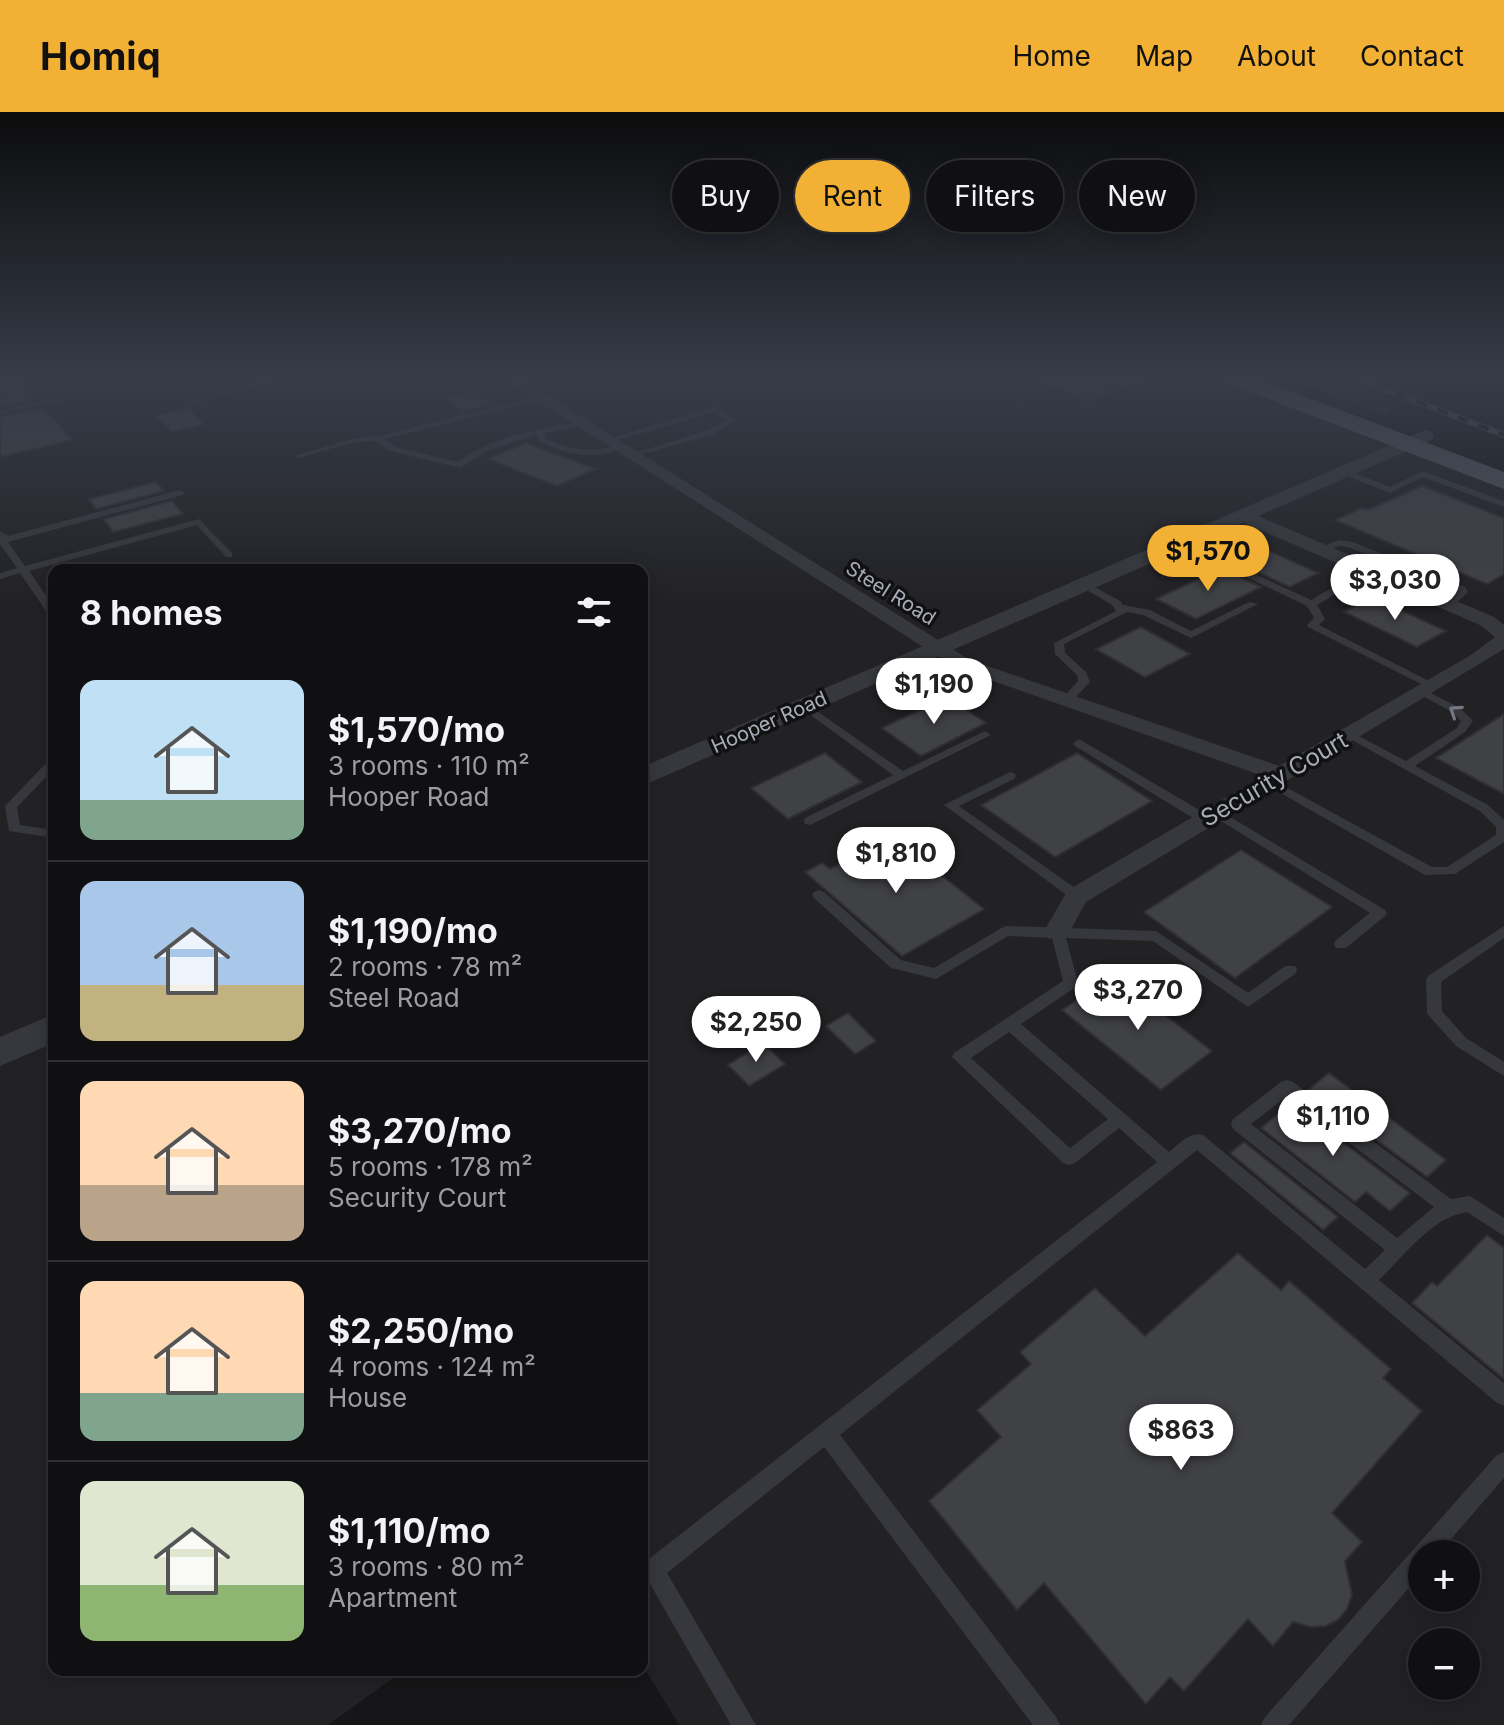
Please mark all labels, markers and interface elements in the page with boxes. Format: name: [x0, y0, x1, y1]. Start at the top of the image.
text: Homiq: [40, 33, 161, 79]
text: Home: [1012, 39, 1091, 73]
text: Map: [1135, 39, 1193, 73]
text: About: [1237, 39, 1316, 73]
text: Contact: [1360, 39, 1464, 73]
chip: Buy: [672, 160, 779, 232]
chip: Rent: [795, 160, 910, 232]
chip: Filters: [926, 160, 1063, 232]
chip: New: [1079, 160, 1195, 232]
pin: $1,570: [1143, 525, 1273, 593]
text: $1,570: [1165, 535, 1251, 566]
pin: $3,030: [1330, 554, 1460, 622]
street label: Steel Road: [842, 556, 940, 630]
text: $3,030: [1348, 564, 1442, 595]
icon: filters: [572, 590, 616, 634]
text: 8 homes: [80, 592, 223, 633]
pin: $1,190: [869, 658, 999, 726]
text: $1,190: [894, 668, 974, 699]
street label: Hooper Road: [707, 686, 831, 758]
one-way arrow: [1449, 705, 1463, 720]
text: $1,570/mo: [328, 709, 505, 750]
icon: home: [144, 712, 240, 808]
street label: Security Court: [1196, 725, 1353, 833]
text: 3 rooms · 110 m²: [328, 750, 530, 781]
text: Hooper Road: [328, 781, 489, 812]
pin: $1,810: [831, 827, 961, 895]
text: $1,810: [855, 837, 937, 868]
text: $1,190/mo: [328, 910, 498, 951]
icon: home: [144, 913, 240, 1009]
text: 2 rooms · 78 m²: [328, 951, 522, 982]
pin: $3,270: [1073, 964, 1203, 1032]
text: $3,270: [1093, 974, 1183, 1005]
text: Steel Road: [328, 982, 460, 1013]
pin: $2,250: [691, 996, 821, 1064]
text: $2,250: [710, 1006, 802, 1037]
pin: $1,110: [1268, 1090, 1398, 1158]
text: $1,110: [1296, 1100, 1370, 1131]
text: $3,270/mo: [328, 1110, 512, 1151]
icon: home: [144, 1113, 240, 1209]
text: 5 rooms · 178 m²: [328, 1151, 533, 1182]
text: Security Court: [328, 1182, 506, 1213]
text: $2,250/mo: [328, 1310, 514, 1351]
icon: home: [144, 1313, 240, 1409]
text: 4 rooms · 124 m²: [328, 1351, 536, 1382]
text: House: [328, 1382, 407, 1413]
pin: $863: [1134, 1404, 1228, 1472]
text: $863: [1147, 1414, 1215, 1445]
text: $1,110/mo: [328, 1510, 491, 1551]
icon: home: [144, 1513, 240, 1609]
map controls: [1408, 1540, 1480, 1700]
button: +: [1408, 1540, 1480, 1612]
text: 3 rooms · 80 m²: [328, 1551, 525, 1582]
text: Apartment: [328, 1582, 457, 1613]
button: −: [1408, 1628, 1480, 1700]

